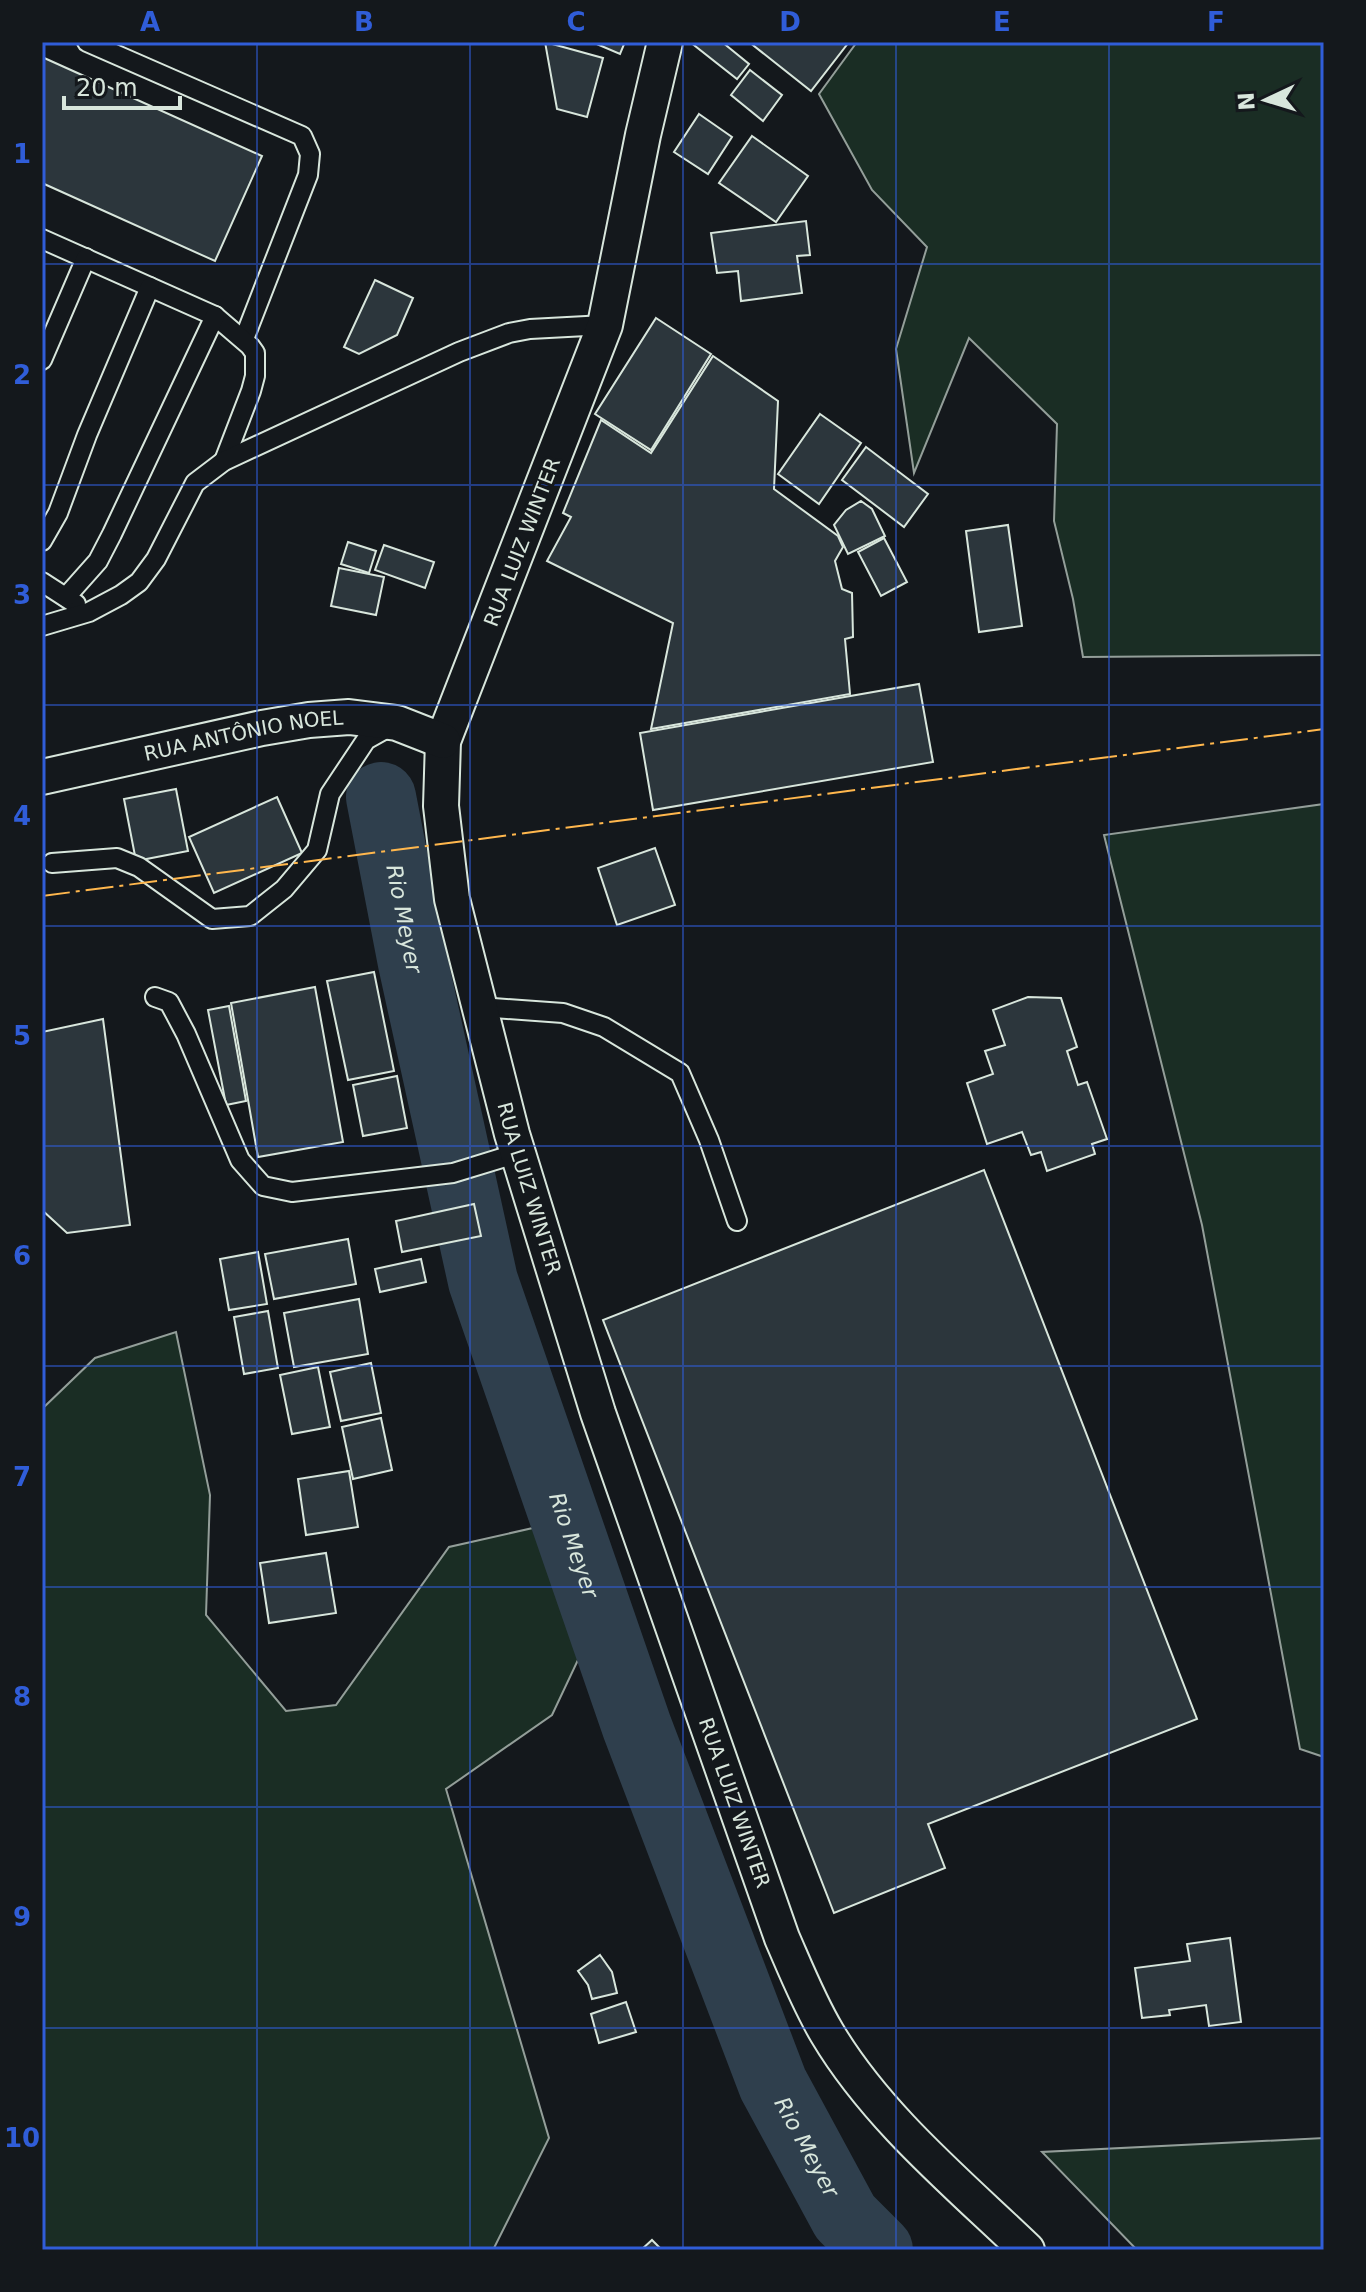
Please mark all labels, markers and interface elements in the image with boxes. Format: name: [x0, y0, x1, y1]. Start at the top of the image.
text: A: [140, 7, 160, 37]
text: B: [354, 7, 374, 37]
text: C: [566, 7, 586, 37]
text: D: [779, 7, 801, 37]
text: E: [993, 7, 1011, 37]
text: F: [1207, 7, 1225, 37]
scale bar: [64, 60, 180, 110]
north arrow: [1226, 60, 1306, 140]
text: 20 m: [76, 74, 138, 102]
text: N: [1233, 91, 1260, 111]
text: 1: [13, 139, 31, 169]
text: 2: [13, 360, 31, 390]
street label: RUA LUIZ WINTER: [479, 454, 565, 630]
text: 3: [13, 580, 31, 610]
street label: RUA ANTÔNIO NOEL: [142, 705, 345, 766]
text: 4: [13, 801, 31, 831]
water label: Rio Meyer: [382, 862, 428, 977]
text: 5: [13, 1021, 31, 1051]
street label: RUA LUIZ WINTER: [492, 1100, 567, 1278]
text: 6: [13, 1241, 31, 1271]
text: 7: [13, 1462, 31, 1492]
water label: Rio Meyer: [544, 1489, 605, 1603]
text: 8: [13, 1682, 31, 1712]
street label: RUA LUIZ WINTER: [694, 1714, 776, 1891]
text: 9: [13, 1902, 31, 1932]
water label: Rio Meyer: [770, 2093, 845, 2203]
text: 10: [4, 2123, 40, 2153]

